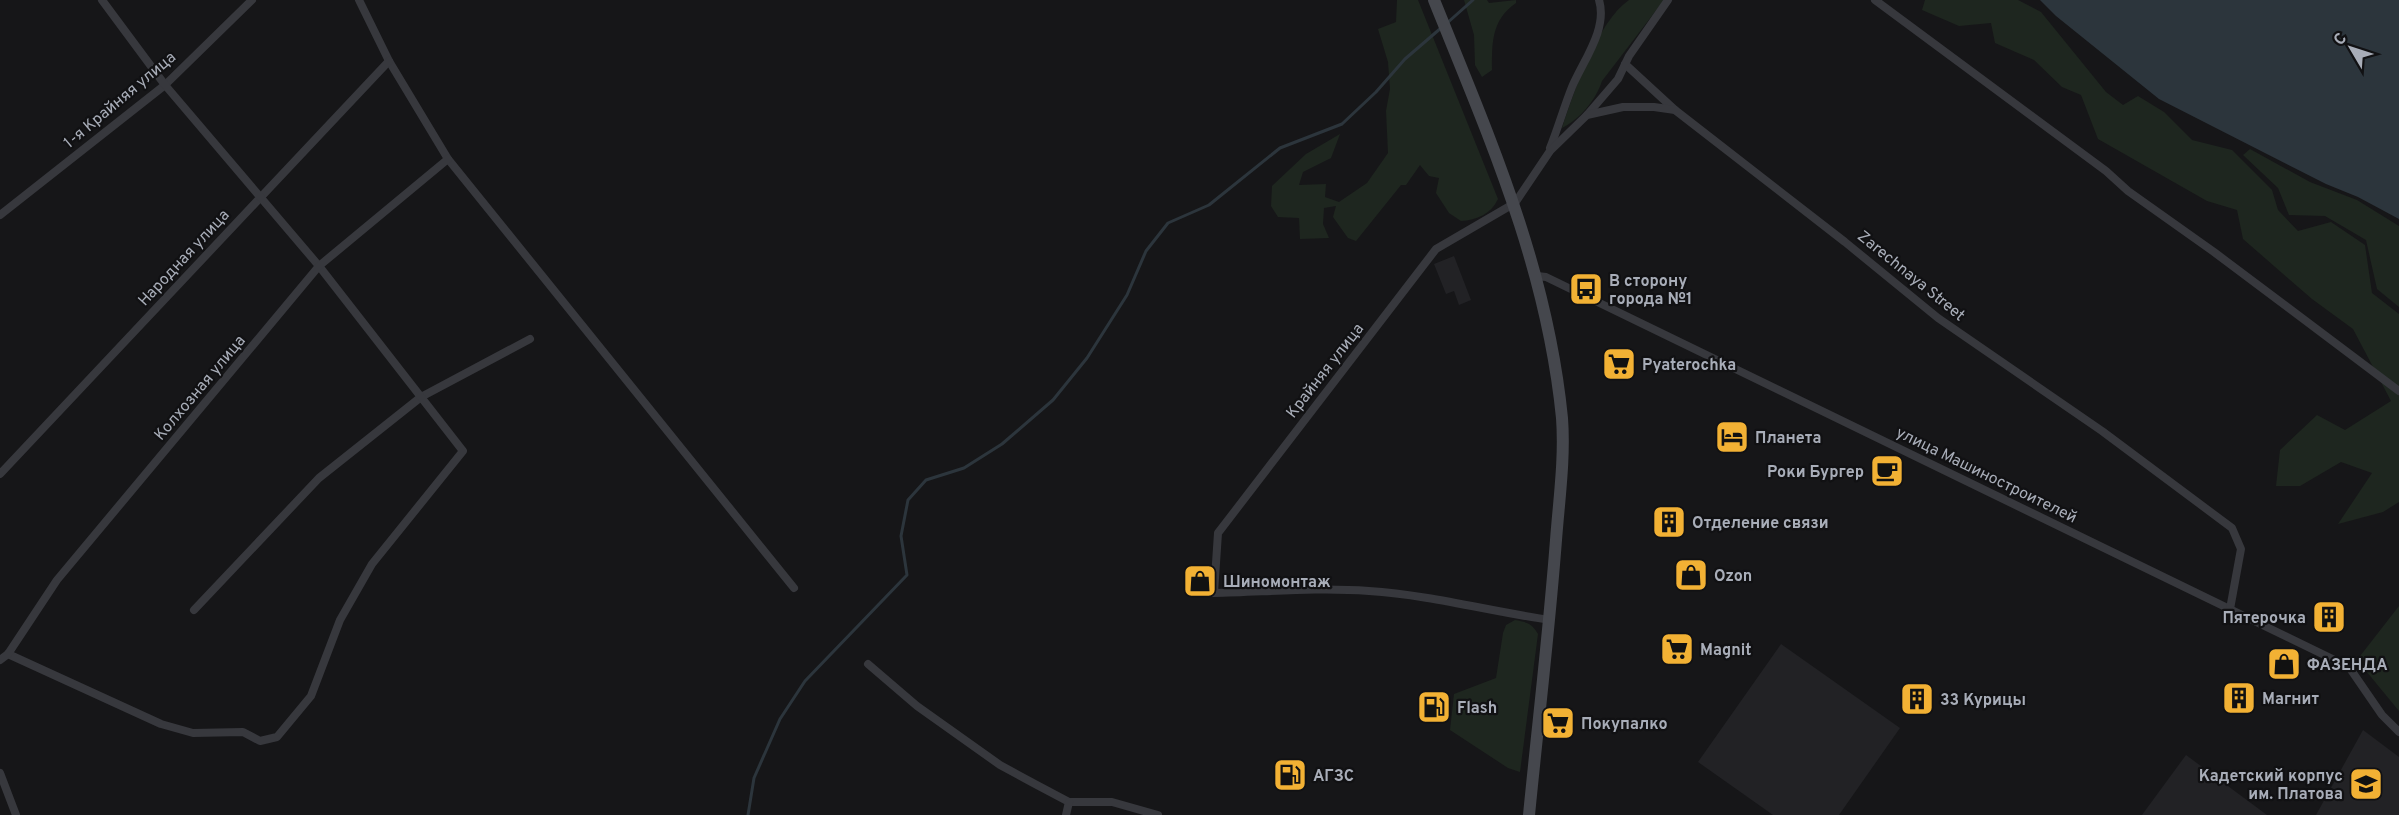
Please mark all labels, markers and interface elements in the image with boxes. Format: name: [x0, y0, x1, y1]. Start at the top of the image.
north arrow: [2321, 18, 2381, 78]
text: С: [2330, 30, 2352, 50]
street label: 1-я Крайняя улица: [60, 48, 180, 153]
street label: Народная улица: [135, 206, 234, 311]
street label: Zarechnaya Street: [1853, 227, 1969, 326]
bus stop icon: В сторону города №1: [1568, 271, 1604, 307]
place label: В сторону города №1: [1609, 272, 1692, 310]
street label: Крайняя улица: [1282, 320, 1369, 423]
street label: Колхозная улица: [151, 332, 250, 445]
supermarket icon: Pyaterochka: [1601, 346, 1637, 382]
place label: Pyaterochka: [1642, 356, 1736, 376]
hotel icon: Планета: [1714, 419, 1750, 455]
street label: улица Машиностроителей: [1892, 423, 2080, 528]
place label: Планета: [1755, 429, 1821, 449]
cafe icon: Роки Бургер: [1869, 453, 1905, 489]
place label: Роки Бургер: [1767, 463, 1864, 483]
building icon: Отделение связи: [1651, 504, 1687, 540]
place label: Отделение связи: [1692, 514, 1829, 534]
shop icon: Ozon: [1673, 557, 1709, 593]
shop icon: Шиномонтаж: [1182, 563, 1218, 599]
place label: Ozon: [1714, 567, 1752, 587]
place label: Шиномонтаж: [1223, 573, 1331, 593]
building icon: Пятерочка: [2311, 599, 2347, 635]
place label: Пятерочка: [2222, 609, 2306, 629]
supermarket icon: Magnit: [1659, 631, 1695, 667]
place label: Magnit: [1700, 641, 1752, 661]
shop icon: ФАЗЕНДА: [2266, 646, 2302, 682]
place label: ФАЗЕНДА: [2307, 656, 2388, 676]
building icon: Магнит: [2221, 680, 2257, 716]
building icon: 33 Курицы: [1899, 681, 1935, 717]
fuel station icon: Flash: [1416, 689, 1452, 725]
place label: Магнит: [2262, 690, 2319, 710]
place label: 33 Курицы: [1940, 691, 2026, 711]
place label: Flash: [1457, 699, 1497, 719]
supermarket icon: Покупалко: [1540, 705, 1576, 741]
place label: Покупалко: [1581, 715, 1668, 735]
fuel station icon: АГЗС: [1272, 757, 1308, 793]
school or university icon: Кадетский корпус им. Платова: [2348, 766, 2384, 802]
place label: АГЗС: [1313, 767, 1354, 787]
place label: Кадетский корпус им. Платова: [2199, 767, 2343, 805]

